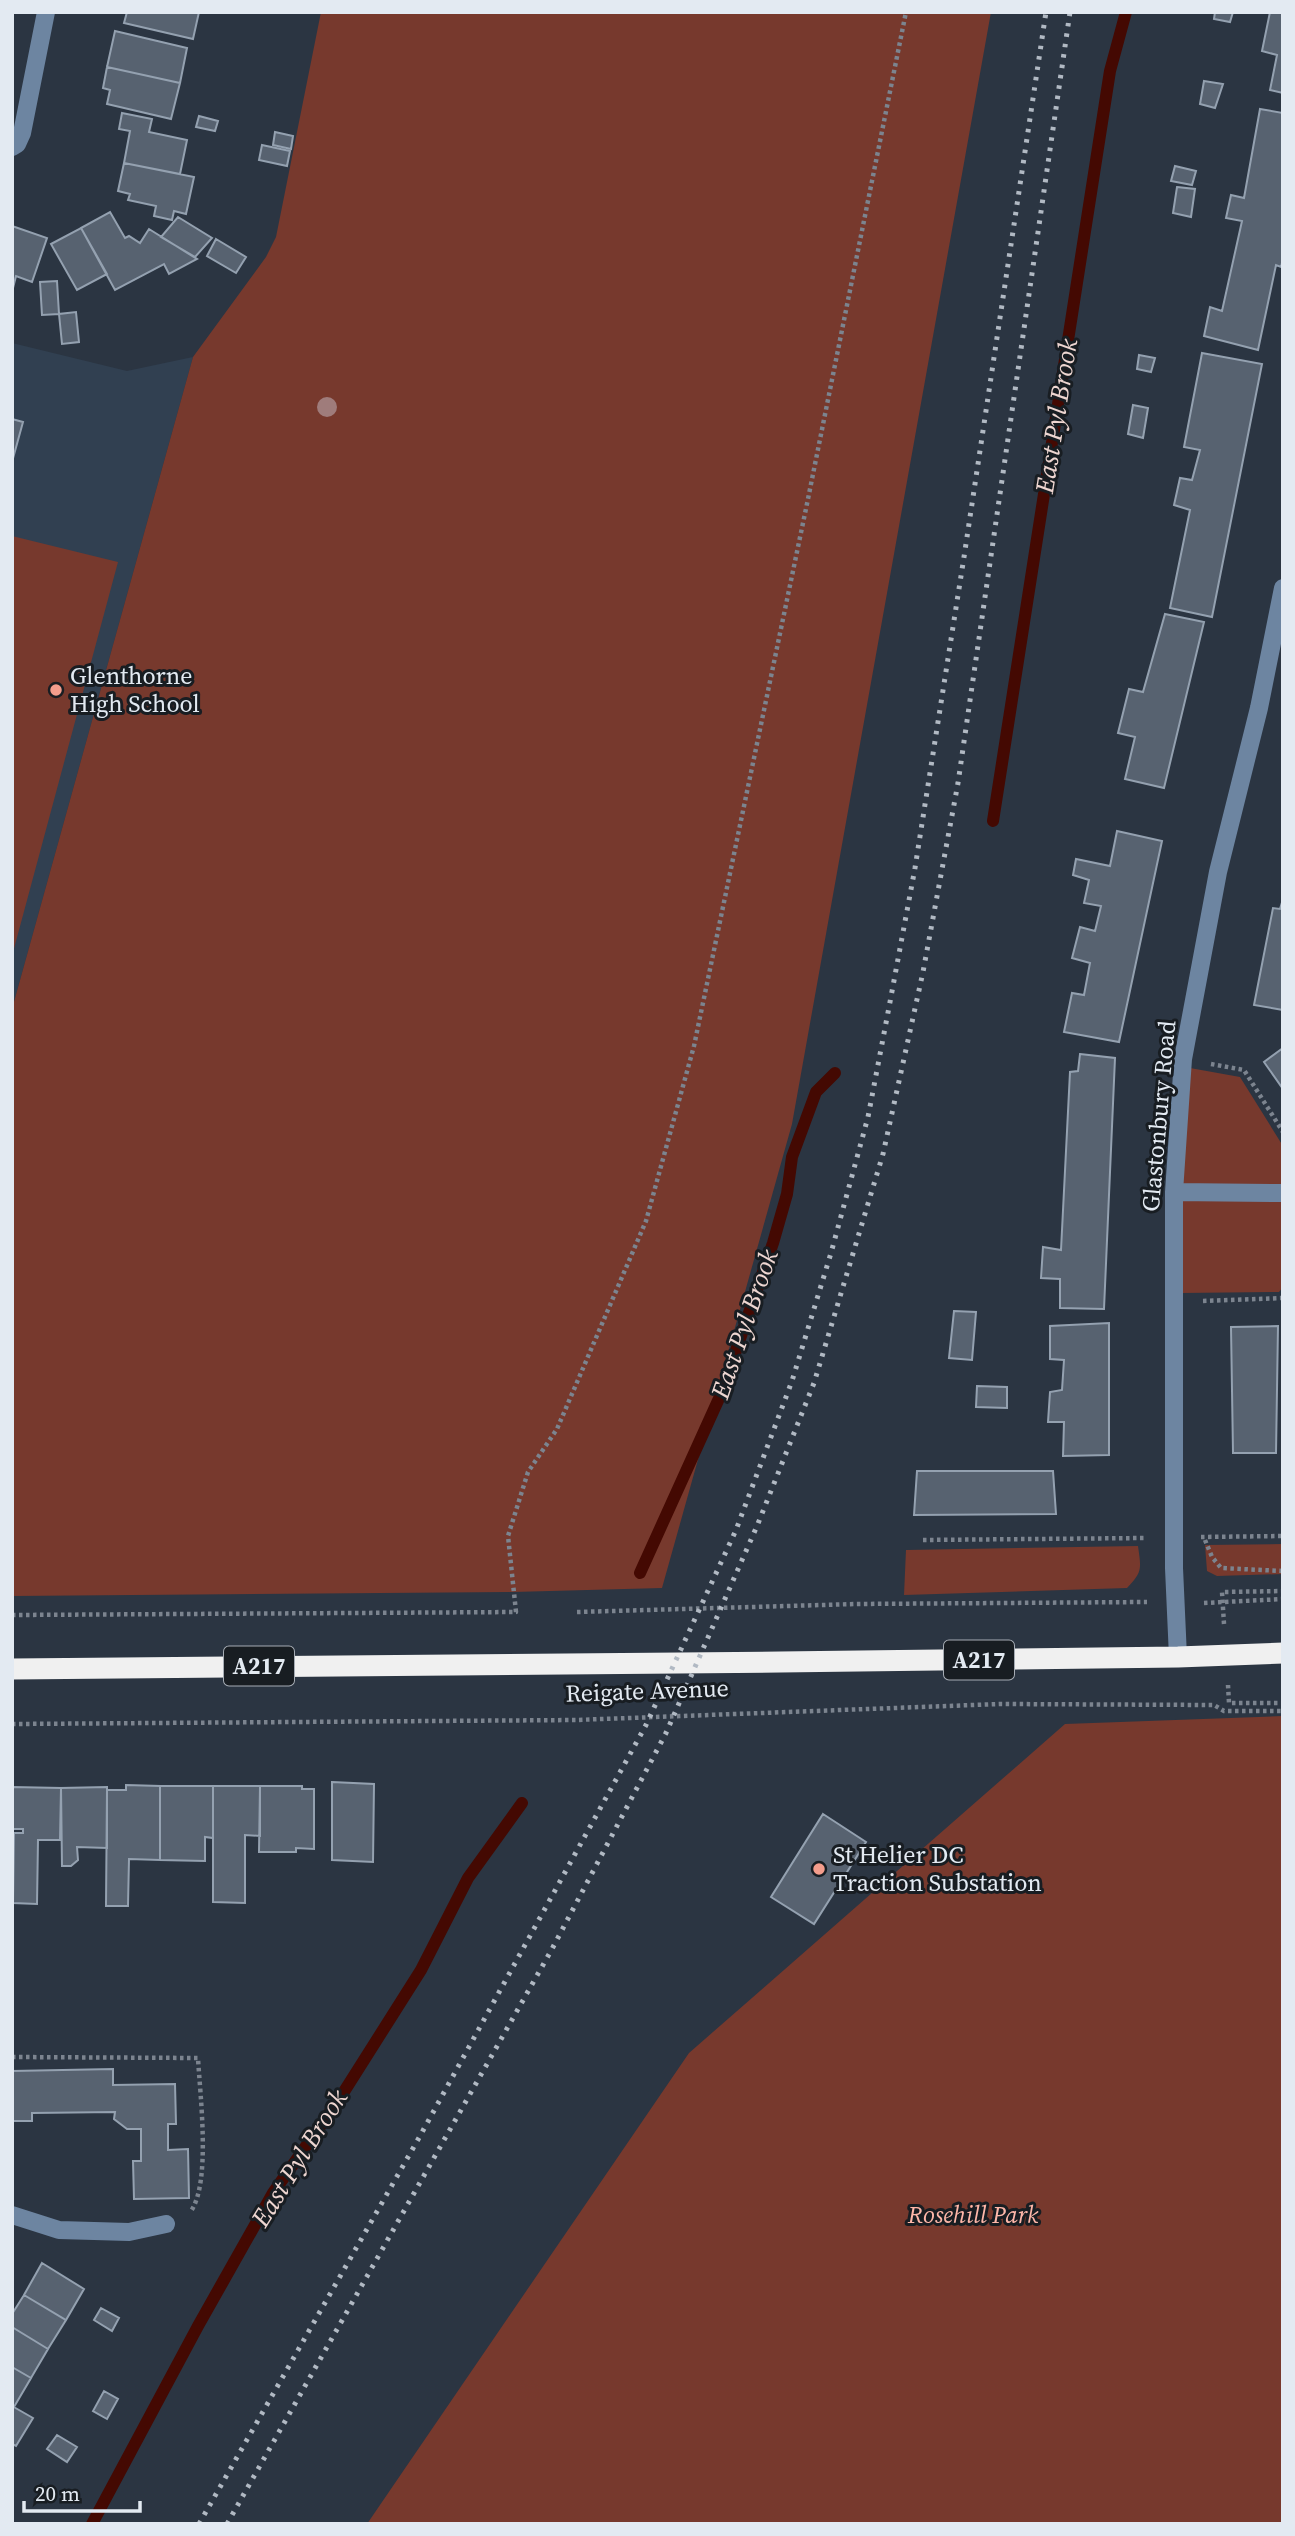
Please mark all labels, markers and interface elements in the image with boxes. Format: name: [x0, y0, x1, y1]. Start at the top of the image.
water label: East Pyl Brook: [1026, 335, 1086, 497]
place label: Glenthorne High School: [70, 659, 200, 720]
marker: Glenthorne High School: [48, 682, 64, 698]
street label: Glastonbury Road: [1134, 1019, 1183, 1213]
water label: East Pyl Brook: [701, 1244, 787, 1405]
road number: A217: [944, 1640, 1014, 1680]
road number: A217: [224, 1646, 294, 1686]
street label: Reigate Avenue: [565, 1671, 729, 1710]
place label: St Helier DC Traction Substation: [833, 1838, 1042, 1899]
marker: St Helier DC Traction Substation: [811, 1861, 827, 1877]
water label: East Pyl Brook: [242, 2082, 356, 2234]
park label: Rosehill Park: [907, 2198, 1039, 2231]
scale bar: [24, 2470, 140, 2514]
text: 20 m: [35, 2479, 80, 2508]

